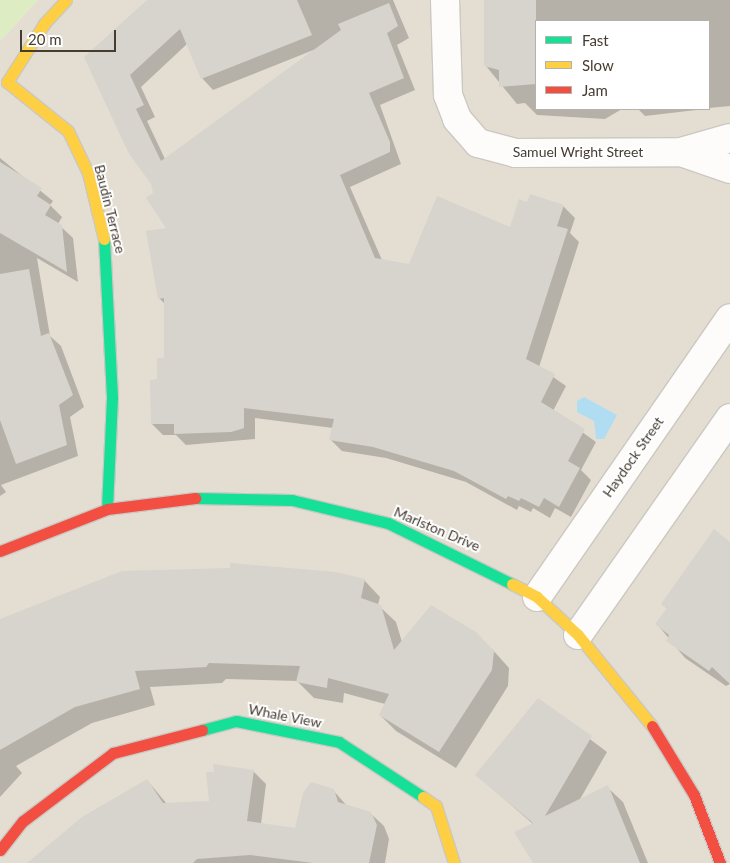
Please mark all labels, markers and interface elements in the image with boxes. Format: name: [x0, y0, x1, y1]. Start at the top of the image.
scale bar: [22, 20, 119, 52]
legend: [535, 20, 710, 110]
text: 20 m: [28, 30, 62, 48]
text: Fast: [582, 31, 609, 49]
text: Slow: [582, 56, 614, 74]
text: Jam: [582, 81, 608, 99]
street label: Samuel Wright Street: [513, 144, 643, 160]
street label: Baudin Terrace: [91, 163, 129, 255]
street label: Haydock Street: [599, 414, 667, 500]
street label: Marlston Drive: [391, 503, 483, 555]
street label: Whale View: [247, 701, 323, 731]

